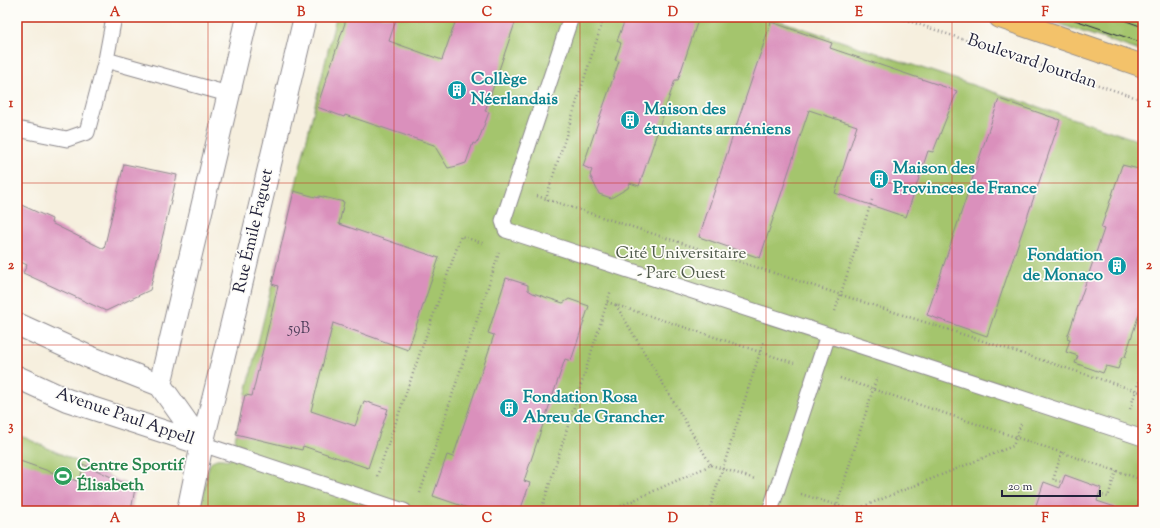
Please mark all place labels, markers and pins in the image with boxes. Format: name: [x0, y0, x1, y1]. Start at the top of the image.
place label: Collège Néerlandais: [471, 68, 558, 112]
building icon: Collège Néerlandais: [446, 79, 468, 101]
place label: Maison des étudiants arméniens: [644, 98, 791, 142]
building icon: Maison des étudiants arméniens: [619, 109, 641, 131]
place label: Maison des Provinces de France: [893, 157, 1037, 201]
building icon: Maison des Provinces de France: [868, 168, 890, 190]
place label: Fondation de Monaco: [1023, 244, 1104, 288]
building icon: Fondation de Monaco: [1106, 255, 1128, 277]
place label: Fondation Rosa Abreu de Grancher: [523, 386, 665, 430]
building icon: Fondation Rosa Abreu de Grancher: [498, 397, 520, 419]
place label: Centre Sportif Élisabeth: [77, 454, 185, 498]
sports icon: Centre Sportif Élisabeth: [52, 465, 74, 487]

